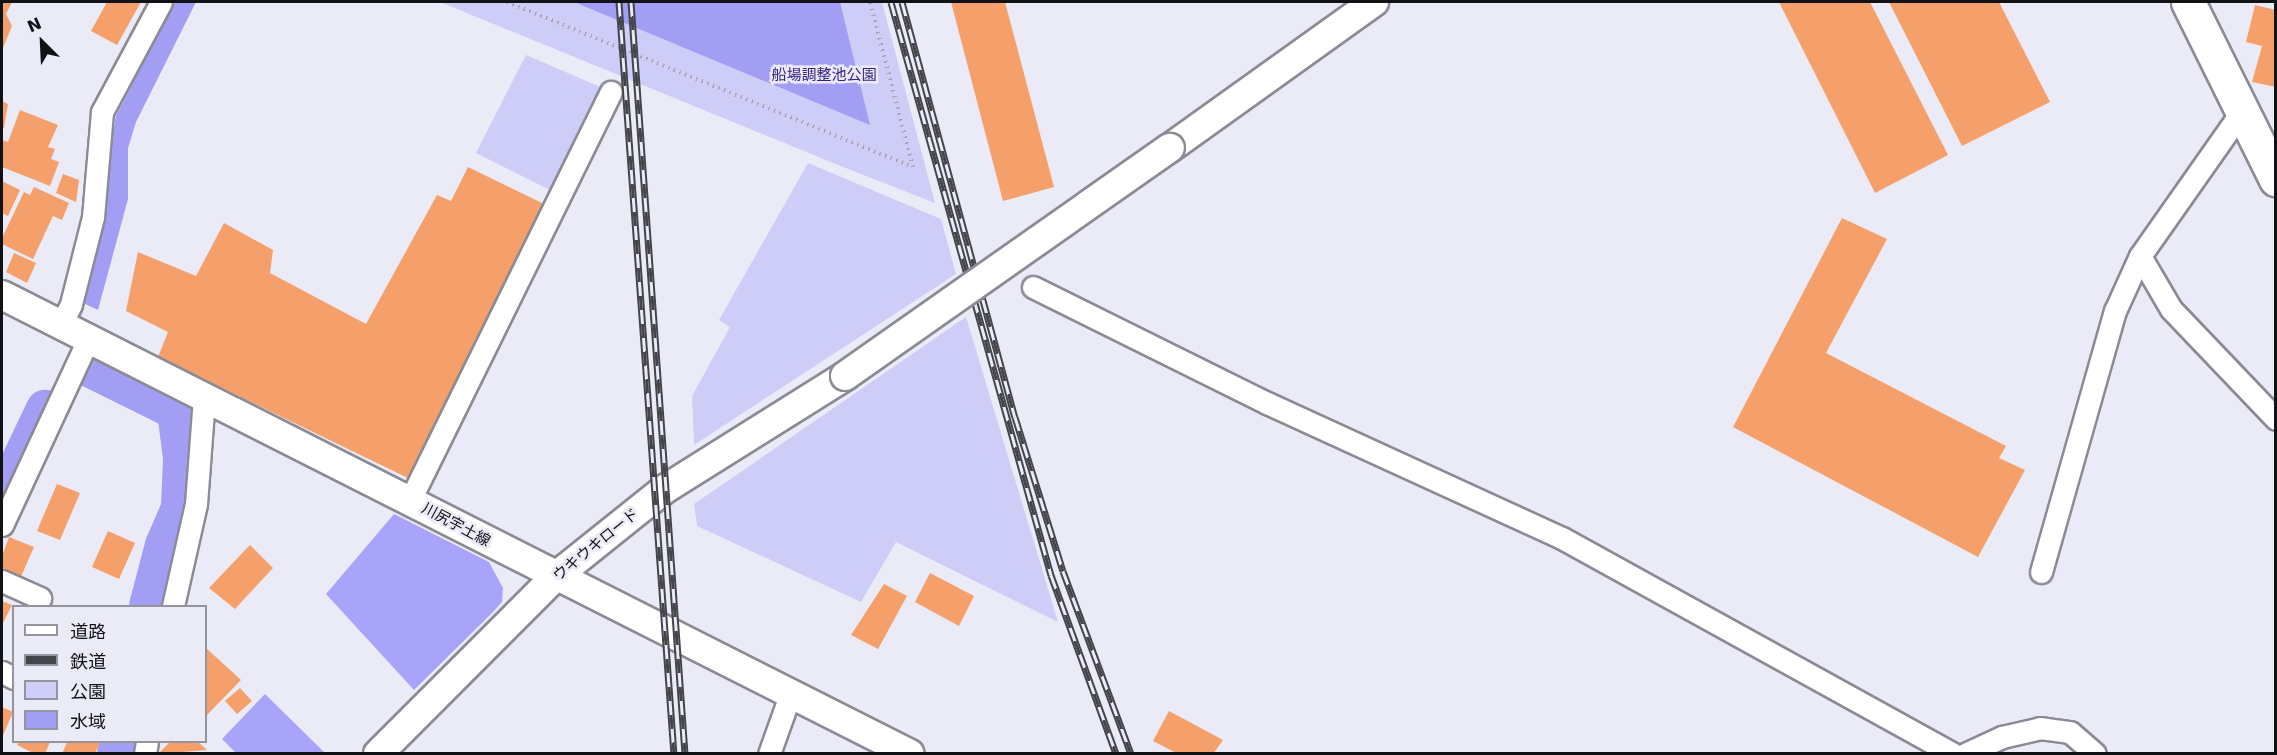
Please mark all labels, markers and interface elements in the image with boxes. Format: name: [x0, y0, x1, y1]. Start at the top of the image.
north arrow: [12, 12, 72, 72]
text: N: [24, 14, 44, 37]
park label: 船場調整池公園: [772, 67, 876, 85]
street label: 川尻宇土線: [419, 499, 493, 551]
street label: ウキウキロード: [550, 505, 642, 585]
legend: [12, 605, 207, 743]
text: 道路: [70, 621, 106, 642]
text: 鉄道: [70, 651, 106, 672]
text: 公園: [70, 681, 106, 702]
text: 水域: [70, 711, 106, 732]

